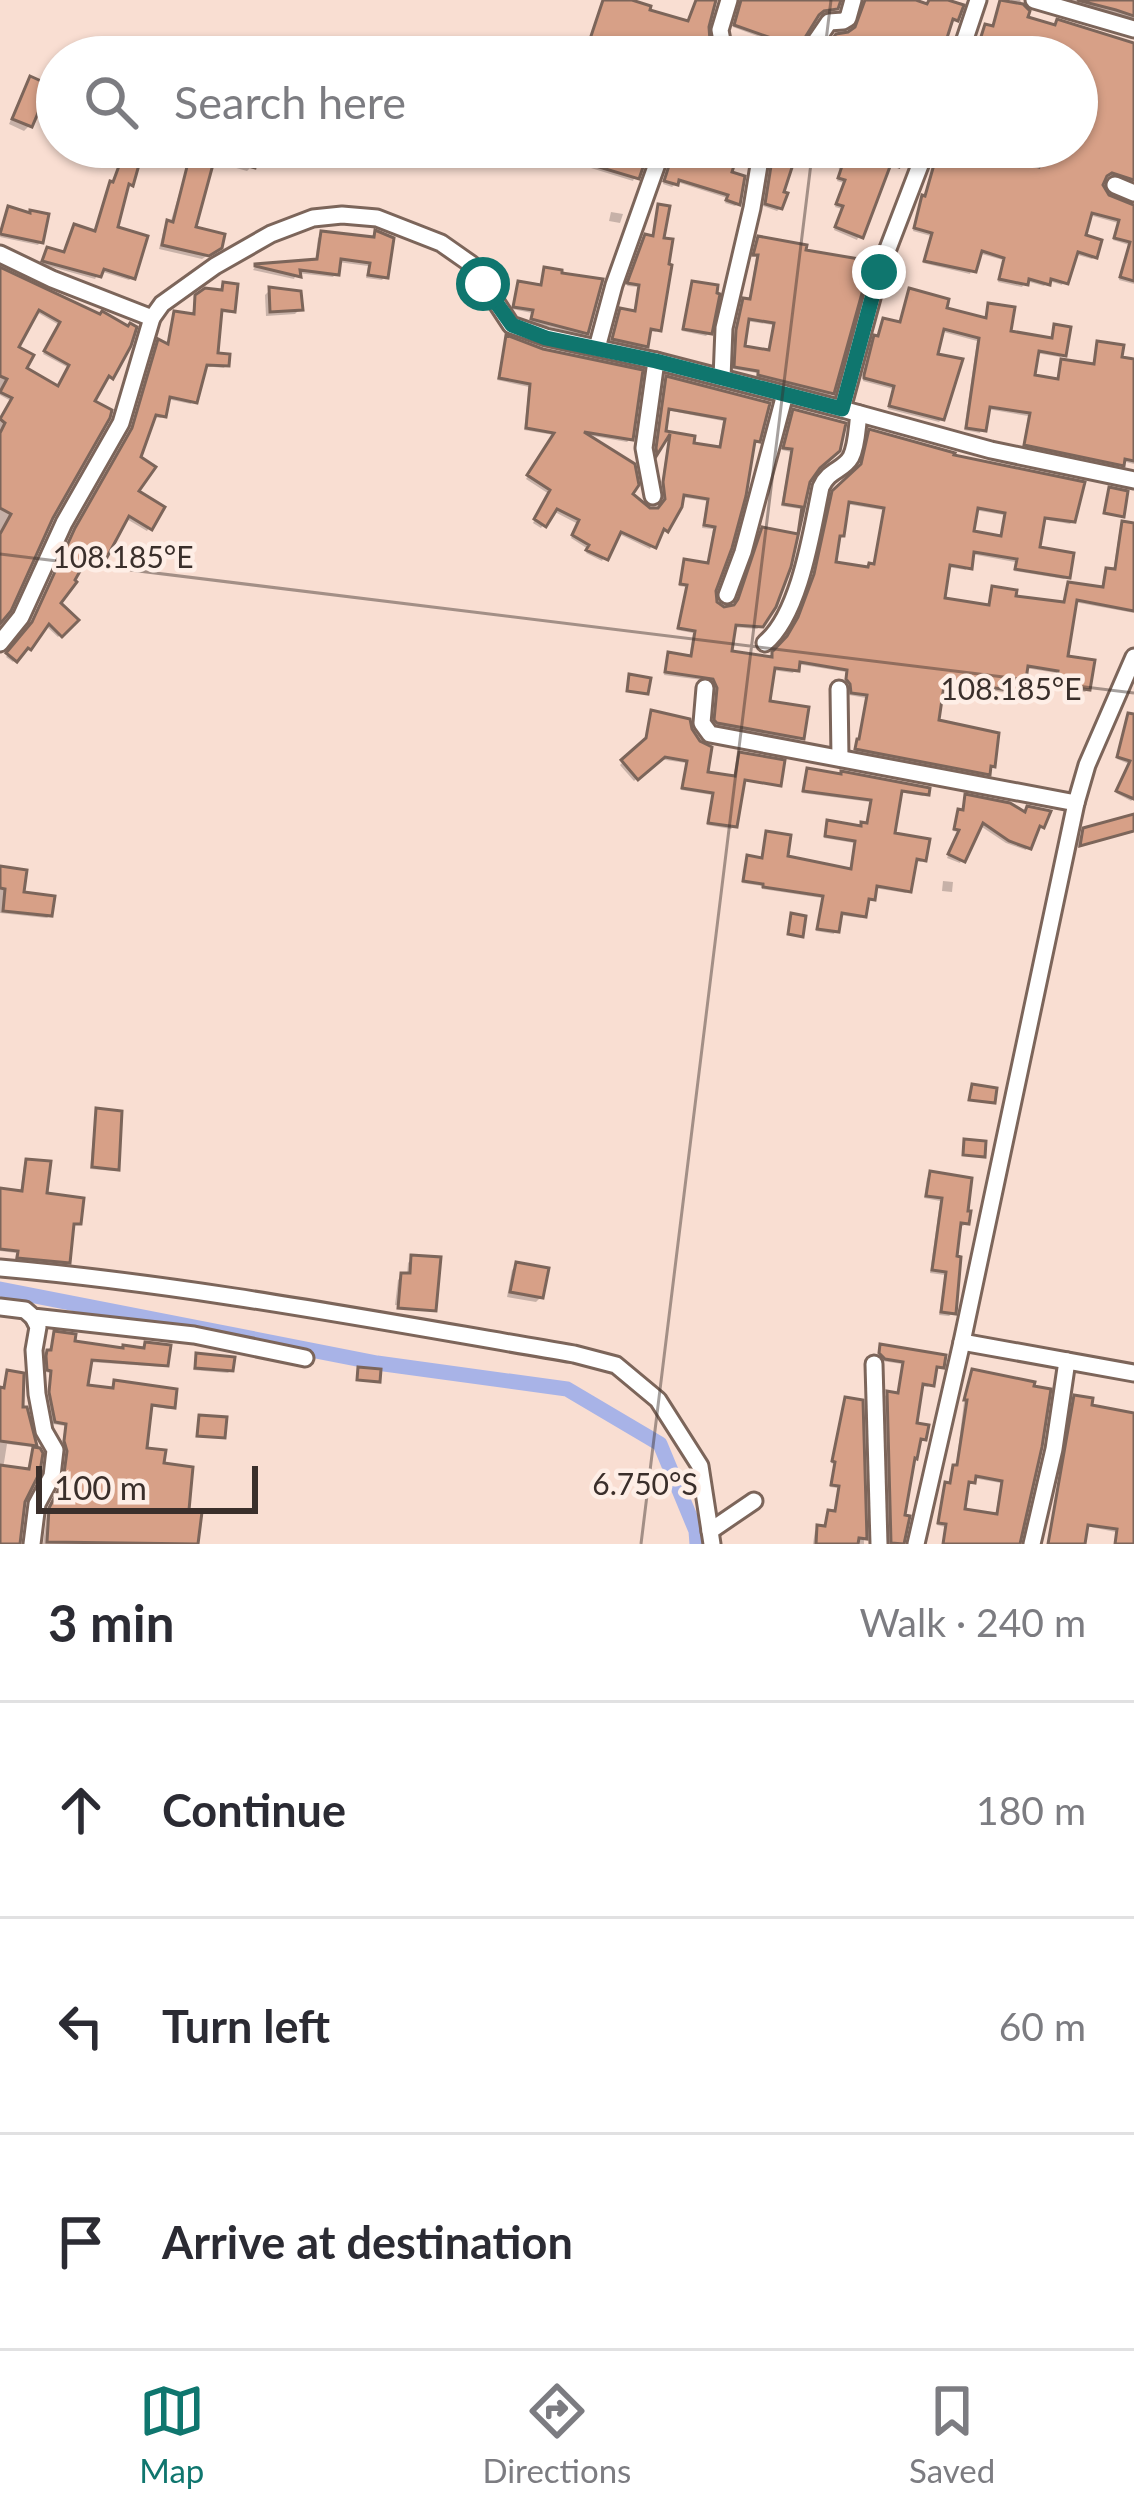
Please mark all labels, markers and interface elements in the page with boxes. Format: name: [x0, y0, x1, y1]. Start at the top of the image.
search box: [36, 36, 1098, 168]
icon: search: [78, 69, 144, 135]
text: Search here: [174, 75, 406, 129]
route end: [852, 245, 906, 299]
route start: [456, 257, 510, 311]
text: 108.185°E: [52, 538, 194, 574]
text: 108.185°E: [940, 670, 1082, 706]
scale bar: [36, 1460, 258, 1513]
text: 6.750°S: [592, 1465, 698, 1501]
text: 100 m: [54, 1467, 147, 1507]
text: 3 min: [48, 1592, 174, 1653]
text: Walk · 240 m: [859, 1599, 1086, 1645]
icon: ahead: [48, 1777, 114, 1843]
text: Continue: [162, 1783, 346, 1837]
text: 180 m: [976, 1787, 1086, 1833]
icon: left: [48, 1993, 114, 2059]
text: Turn left: [162, 1999, 330, 2053]
text: 60 m: [999, 2003, 1086, 2049]
icon: arrive: [48, 2209, 114, 2275]
text: Arrive at destination: [162, 2215, 573, 2269]
tab: Map: [139, 2378, 205, 2490]
tab: Directions: [482, 2378, 631, 2490]
tab: Saved: [909, 2378, 995, 2490]

